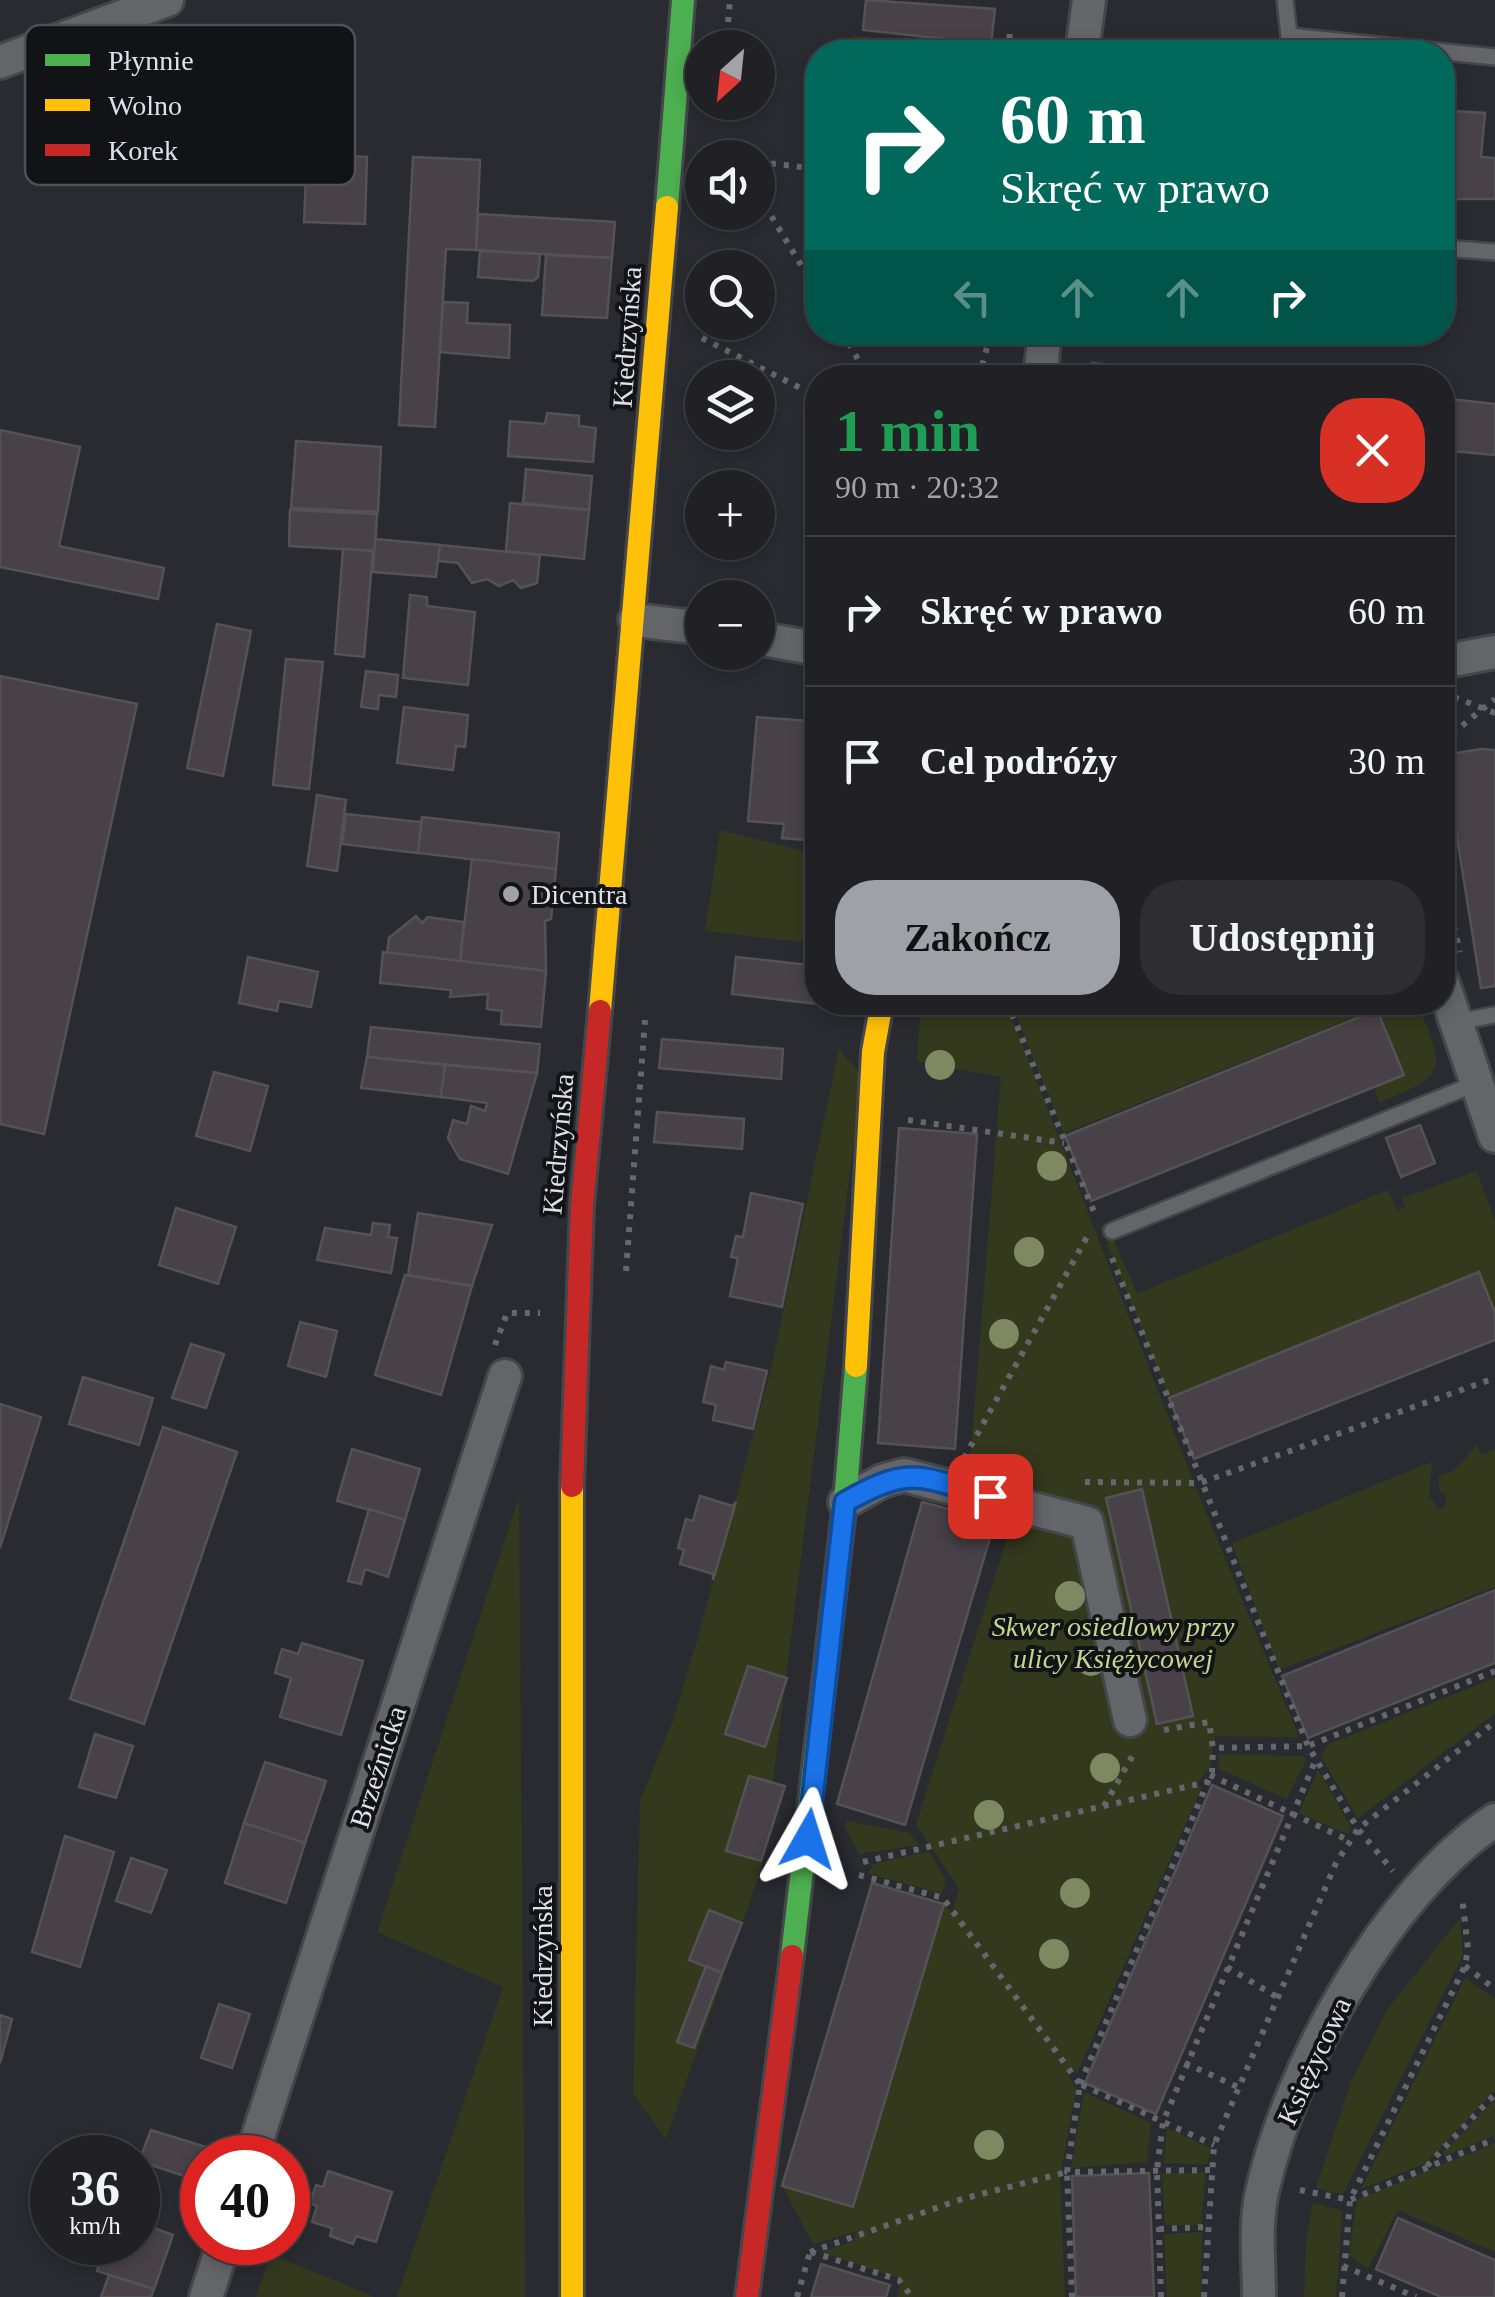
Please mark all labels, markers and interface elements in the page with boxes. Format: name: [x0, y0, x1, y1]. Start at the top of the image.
legend: [25, 25, 355, 185]
north arrow: [685, 30, 775, 120]
map controls: [685, 30, 775, 670]
text: Płynnie: [108, 45, 194, 76]
icon: right: [835, 80, 965, 210]
text: 60 m: [1000, 81, 1146, 158]
text: Wolno: [108, 90, 182, 121]
text: Korek: [108, 135, 178, 166]
button: sound: [685, 140, 775, 230]
text: Skręć w prawo: [1000, 163, 1270, 213]
button: search: [685, 250, 775, 340]
street label: Kiedrzyńska: [607, 265, 647, 409]
icon: left: [945, 270, 1000, 325]
icon: ahead: [1050, 270, 1105, 325]
icon: ahead: [1155, 270, 1210, 325]
icon: right: [1260, 270, 1315, 325]
button: layers: [685, 360, 775, 450]
text: 1 min: [835, 398, 980, 464]
button: close: [1320, 398, 1425, 503]
text: 90 m · 20:32: [835, 469, 999, 505]
button: +: [685, 470, 775, 560]
button: −: [685, 580, 775, 670]
icon: right: [835, 584, 890, 639]
text: Skręć w prawo: [920, 590, 1163, 632]
text: 60 m: [1348, 590, 1425, 632]
icon: arrive: [835, 734, 890, 789]
text: Cel podróży: [920, 740, 1117, 782]
text: 30 m: [1348, 740, 1425, 782]
place label: Dicentra: [531, 879, 628, 910]
button: Zakończ: [835, 880, 1120, 995]
button: Udostępnij: [1140, 880, 1425, 995]
marker: Dicentra: [500, 883, 522, 905]
street label: Kiedrzyńska: [536, 1072, 580, 1216]
pin: [948, 1454, 1033, 1539]
icon: arrive: [963, 1469, 1018, 1524]
park label: Skwer osiedlowy przy ulicy Księżycowej: [992, 1611, 1235, 1674]
street label: Brzeźnicka: [344, 1702, 412, 1832]
position arrow: [756, 1787, 860, 1891]
street label: Kiedrzyńska: [527, 1885, 558, 2027]
street label: Księżycowa: [1271, 1992, 1357, 2130]
speed limit sign: 40: [180, 2135, 310, 2265]
text: 36: [70, 2160, 120, 2216]
text: km/h: [69, 2212, 121, 2239]

